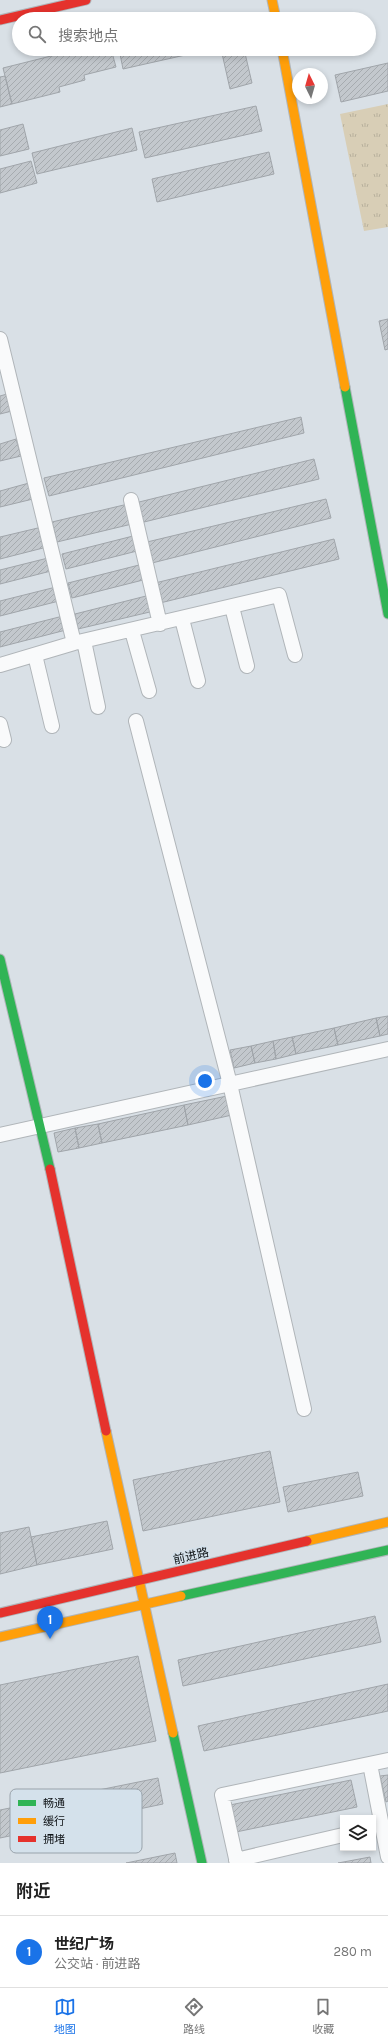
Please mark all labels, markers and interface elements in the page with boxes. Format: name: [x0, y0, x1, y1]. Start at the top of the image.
search box: [12, 12, 376, 56]
icon: search: [26, 23, 48, 45]
text: 搜索地点: [58, 27, 118, 45]
north arrow: [292, 68, 328, 104]
your location: [195, 1071, 215, 1091]
street label: 前进路: [172, 1545, 210, 1567]
pin: 1: [37, 1606, 63, 1639]
legend: [10, 1789, 142, 1853]
text: 畅通: [43, 1797, 65, 1810]
text: 缓行: [43, 1815, 65, 1828]
map controls: [340, 1815, 376, 1851]
button: layers: [340, 1815, 376, 1851]
text: 拥堵: [43, 1833, 65, 1846]
text: 附近: [16, 1881, 50, 1901]
text: 世纪广场: [54, 1935, 114, 1953]
text: 1: [27, 1944, 31, 1959]
text: 280 m: [334, 1944, 372, 1959]
text: 公交站 · 前进路: [54, 1956, 141, 1971]
tab: 地图: [54, 1996, 76, 2036]
tab: 路线: [183, 1996, 205, 2036]
tab: 收藏: [312, 1996, 334, 2036]

